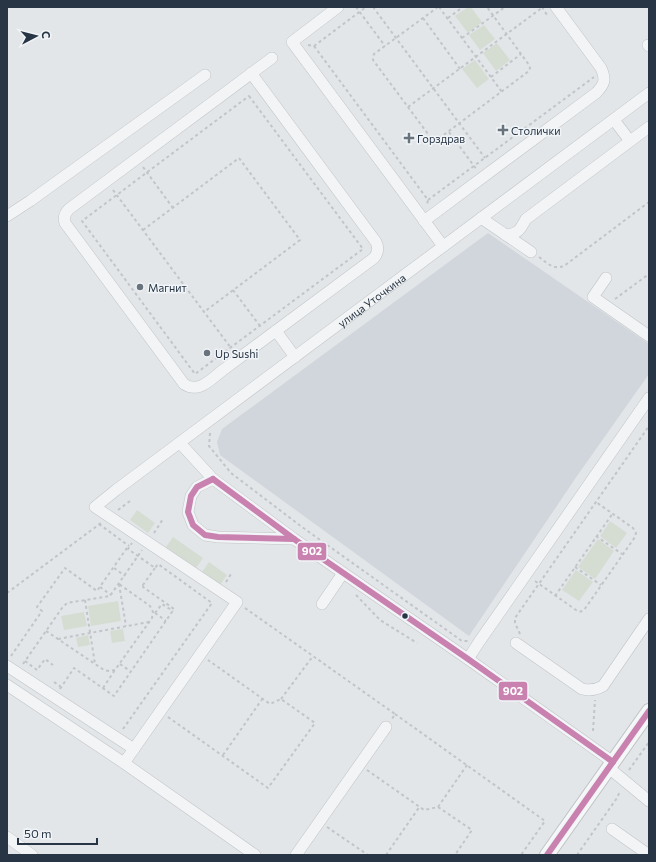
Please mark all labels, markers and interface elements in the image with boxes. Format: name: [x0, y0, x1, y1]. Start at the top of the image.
north arrow: [16, 16, 56, 56]
text: С: [40, 30, 53, 40]
place label: Столички: [511, 124, 561, 137]
marker: Столички: [498, 125, 508, 135]
place label: Горздрав: [417, 132, 465, 145]
marker: Горздрав: [404, 133, 414, 143]
street label: улица Уточкина: [335, 270, 408, 329]
place label: Магнит: [148, 281, 187, 294]
marker: Магнит: [135, 282, 145, 292]
place label: Up Sushi: [215, 347, 259, 360]
marker: Up Sushi: [202, 348, 212, 358]
line badge: 902: [297, 542, 327, 561]
text: 902: [302, 544, 322, 557]
unlabelled marker: [400, 611, 410, 621]
line badge: 902: [498, 681, 528, 701]
text: 902: [503, 684, 523, 697]
scale bar: [18, 820, 97, 846]
text: 50 m: [24, 826, 52, 840]

